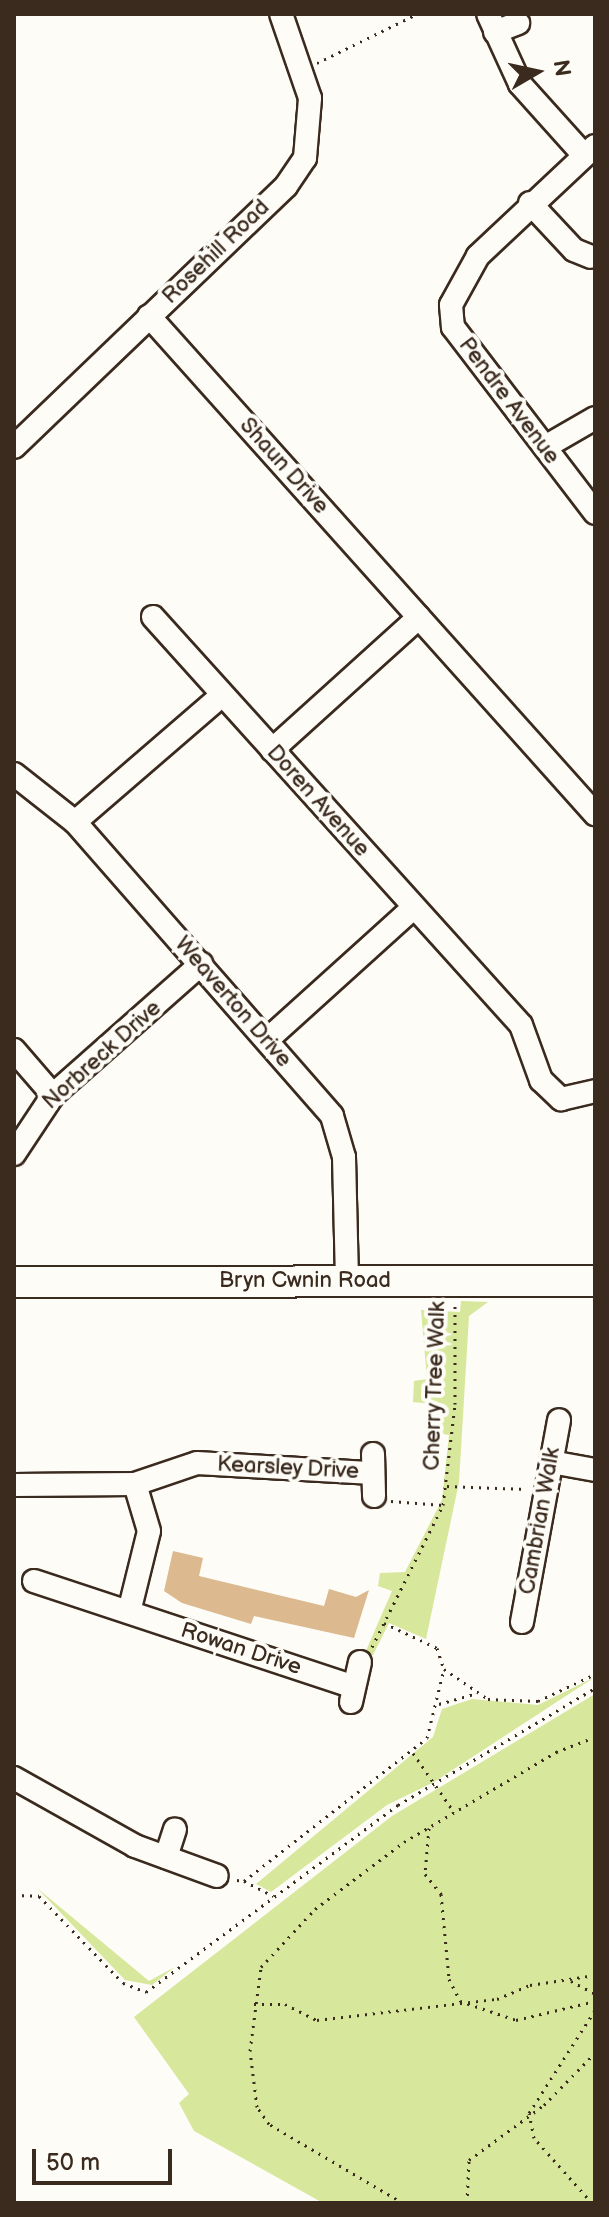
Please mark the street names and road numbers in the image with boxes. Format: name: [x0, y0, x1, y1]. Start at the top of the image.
street label: Rosehill Road: [157, 194, 275, 310]
street label: Pendre Avenue: [453, 333, 565, 469]
street label: Shaun Drive: [234, 412, 334, 520]
street label: Doren Avenue: [261, 740, 375, 862]
street label: Weaverton Drive: [169, 931, 297, 1073]
street label: Norbreck Drive: [37, 995, 167, 1115]
street label: Bryn Cwnin Road: [219, 1268, 391, 1294]
street label: Cherry Tree Walk: [419, 1299, 451, 1473]
street label: Cambrian Walk: [514, 1445, 566, 1597]
street label: Kearsley Drive: [216, 1451, 360, 1485]
street label: Rowan Drive: [177, 1617, 305, 1681]

